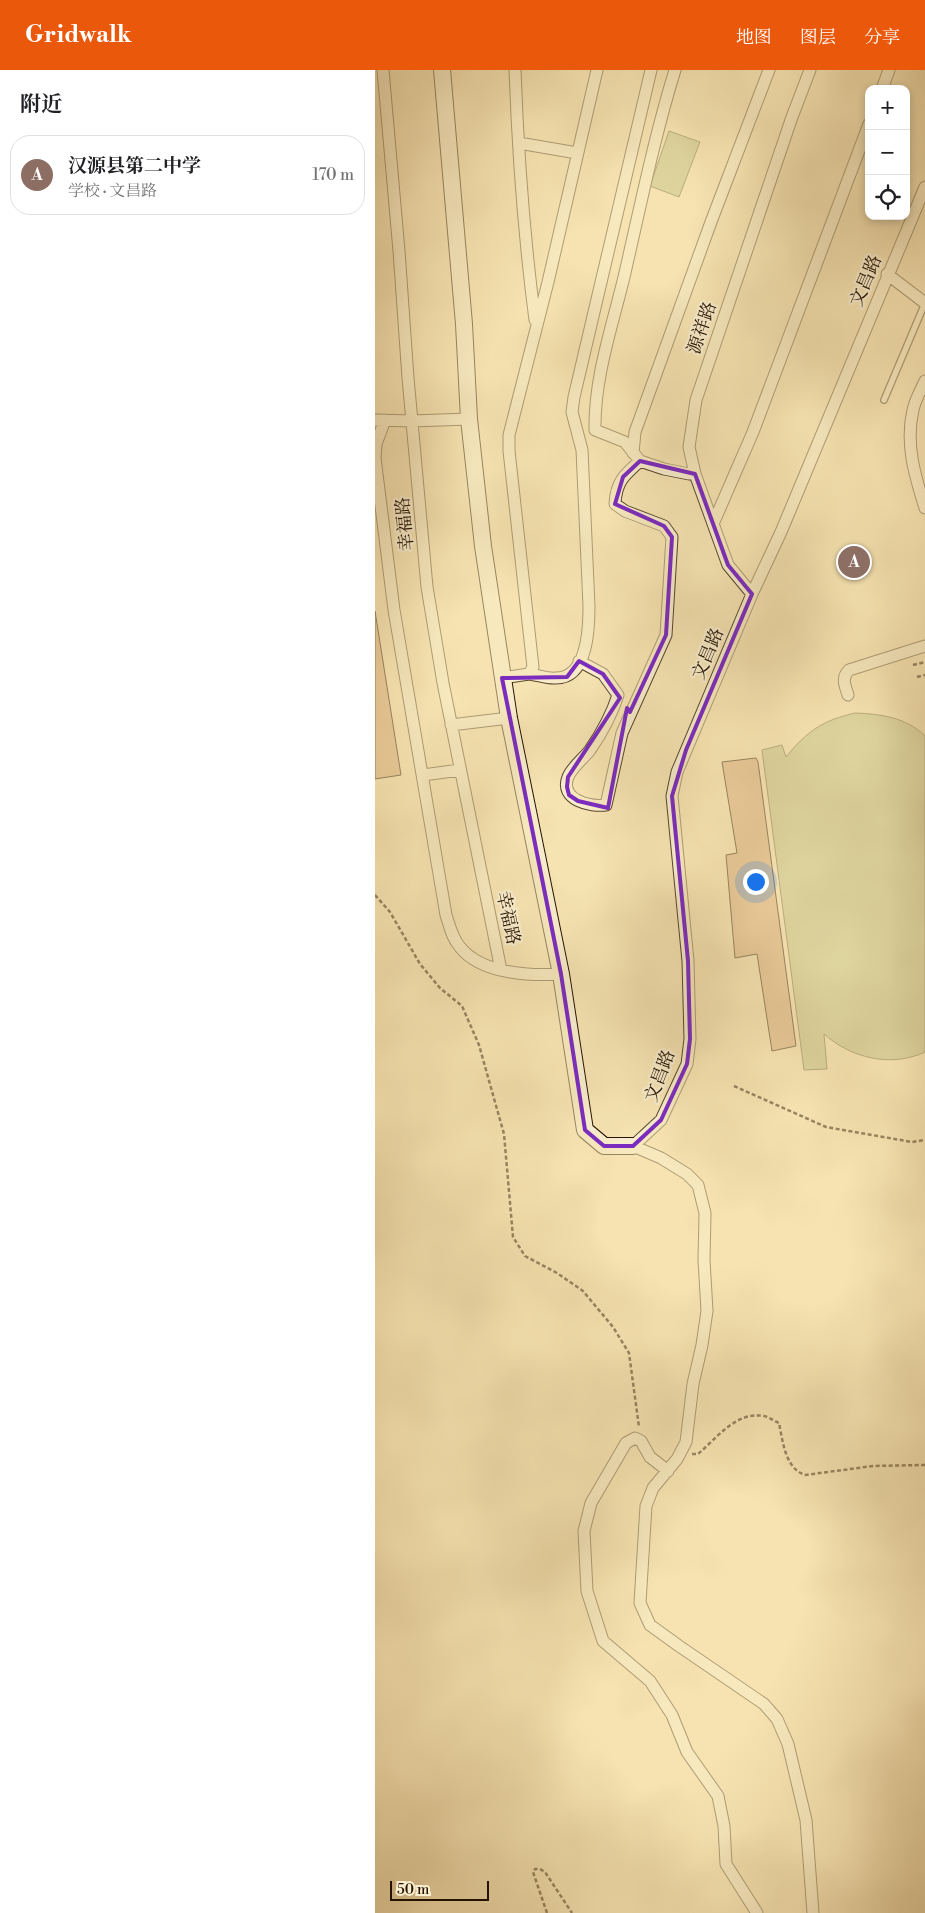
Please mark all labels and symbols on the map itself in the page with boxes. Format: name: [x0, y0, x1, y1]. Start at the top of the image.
street label: 文昌路: [845, 252, 887, 310]
street label: 源祥路: [682, 299, 722, 357]
street label: 幸福路: [391, 496, 419, 552]
pin: A: [838, 543, 870, 581]
street label: 文昌路: [687, 625, 729, 683]
your location: [743, 869, 769, 895]
street label: 幸福路: [491, 889, 525, 947]
street label: 文昌路: [640, 1047, 680, 1105]
scale bar: [390, 1878, 489, 1901]

